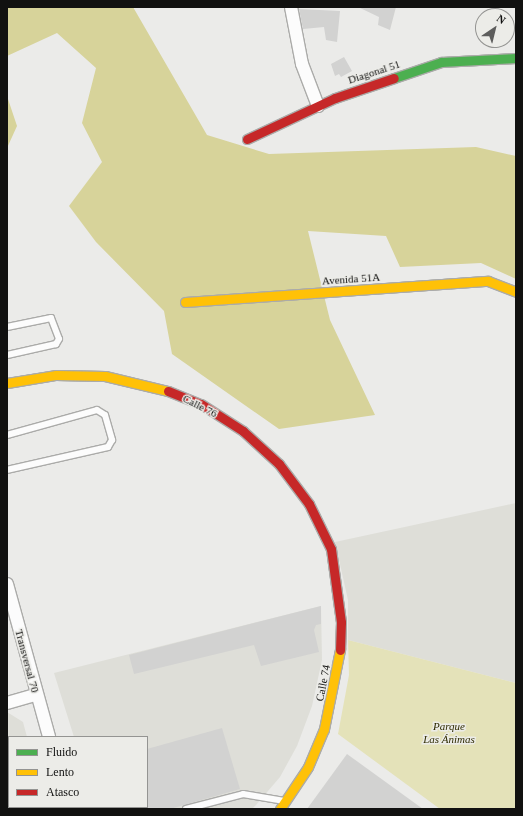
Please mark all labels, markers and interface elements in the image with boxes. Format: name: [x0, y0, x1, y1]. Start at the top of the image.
north arrow: [475, 8, 515, 48]
text: N: [495, 12, 508, 26]
street label: Diagonal 51: [346, 57, 402, 87]
street label: Avenida 51A: [322, 270, 380, 288]
street label: Calle 76: [181, 392, 219, 420]
street label: Transversal 70: [12, 628, 42, 694]
street label: Calle 74: [313, 664, 333, 702]
park label: Parque Las Ánimas: [423, 720, 475, 746]
legend: [8, 736, 148, 808]
text: Fluido: [46, 745, 77, 759]
text: Lento: [46, 765, 74, 779]
text: Atasco: [46, 785, 79, 799]

